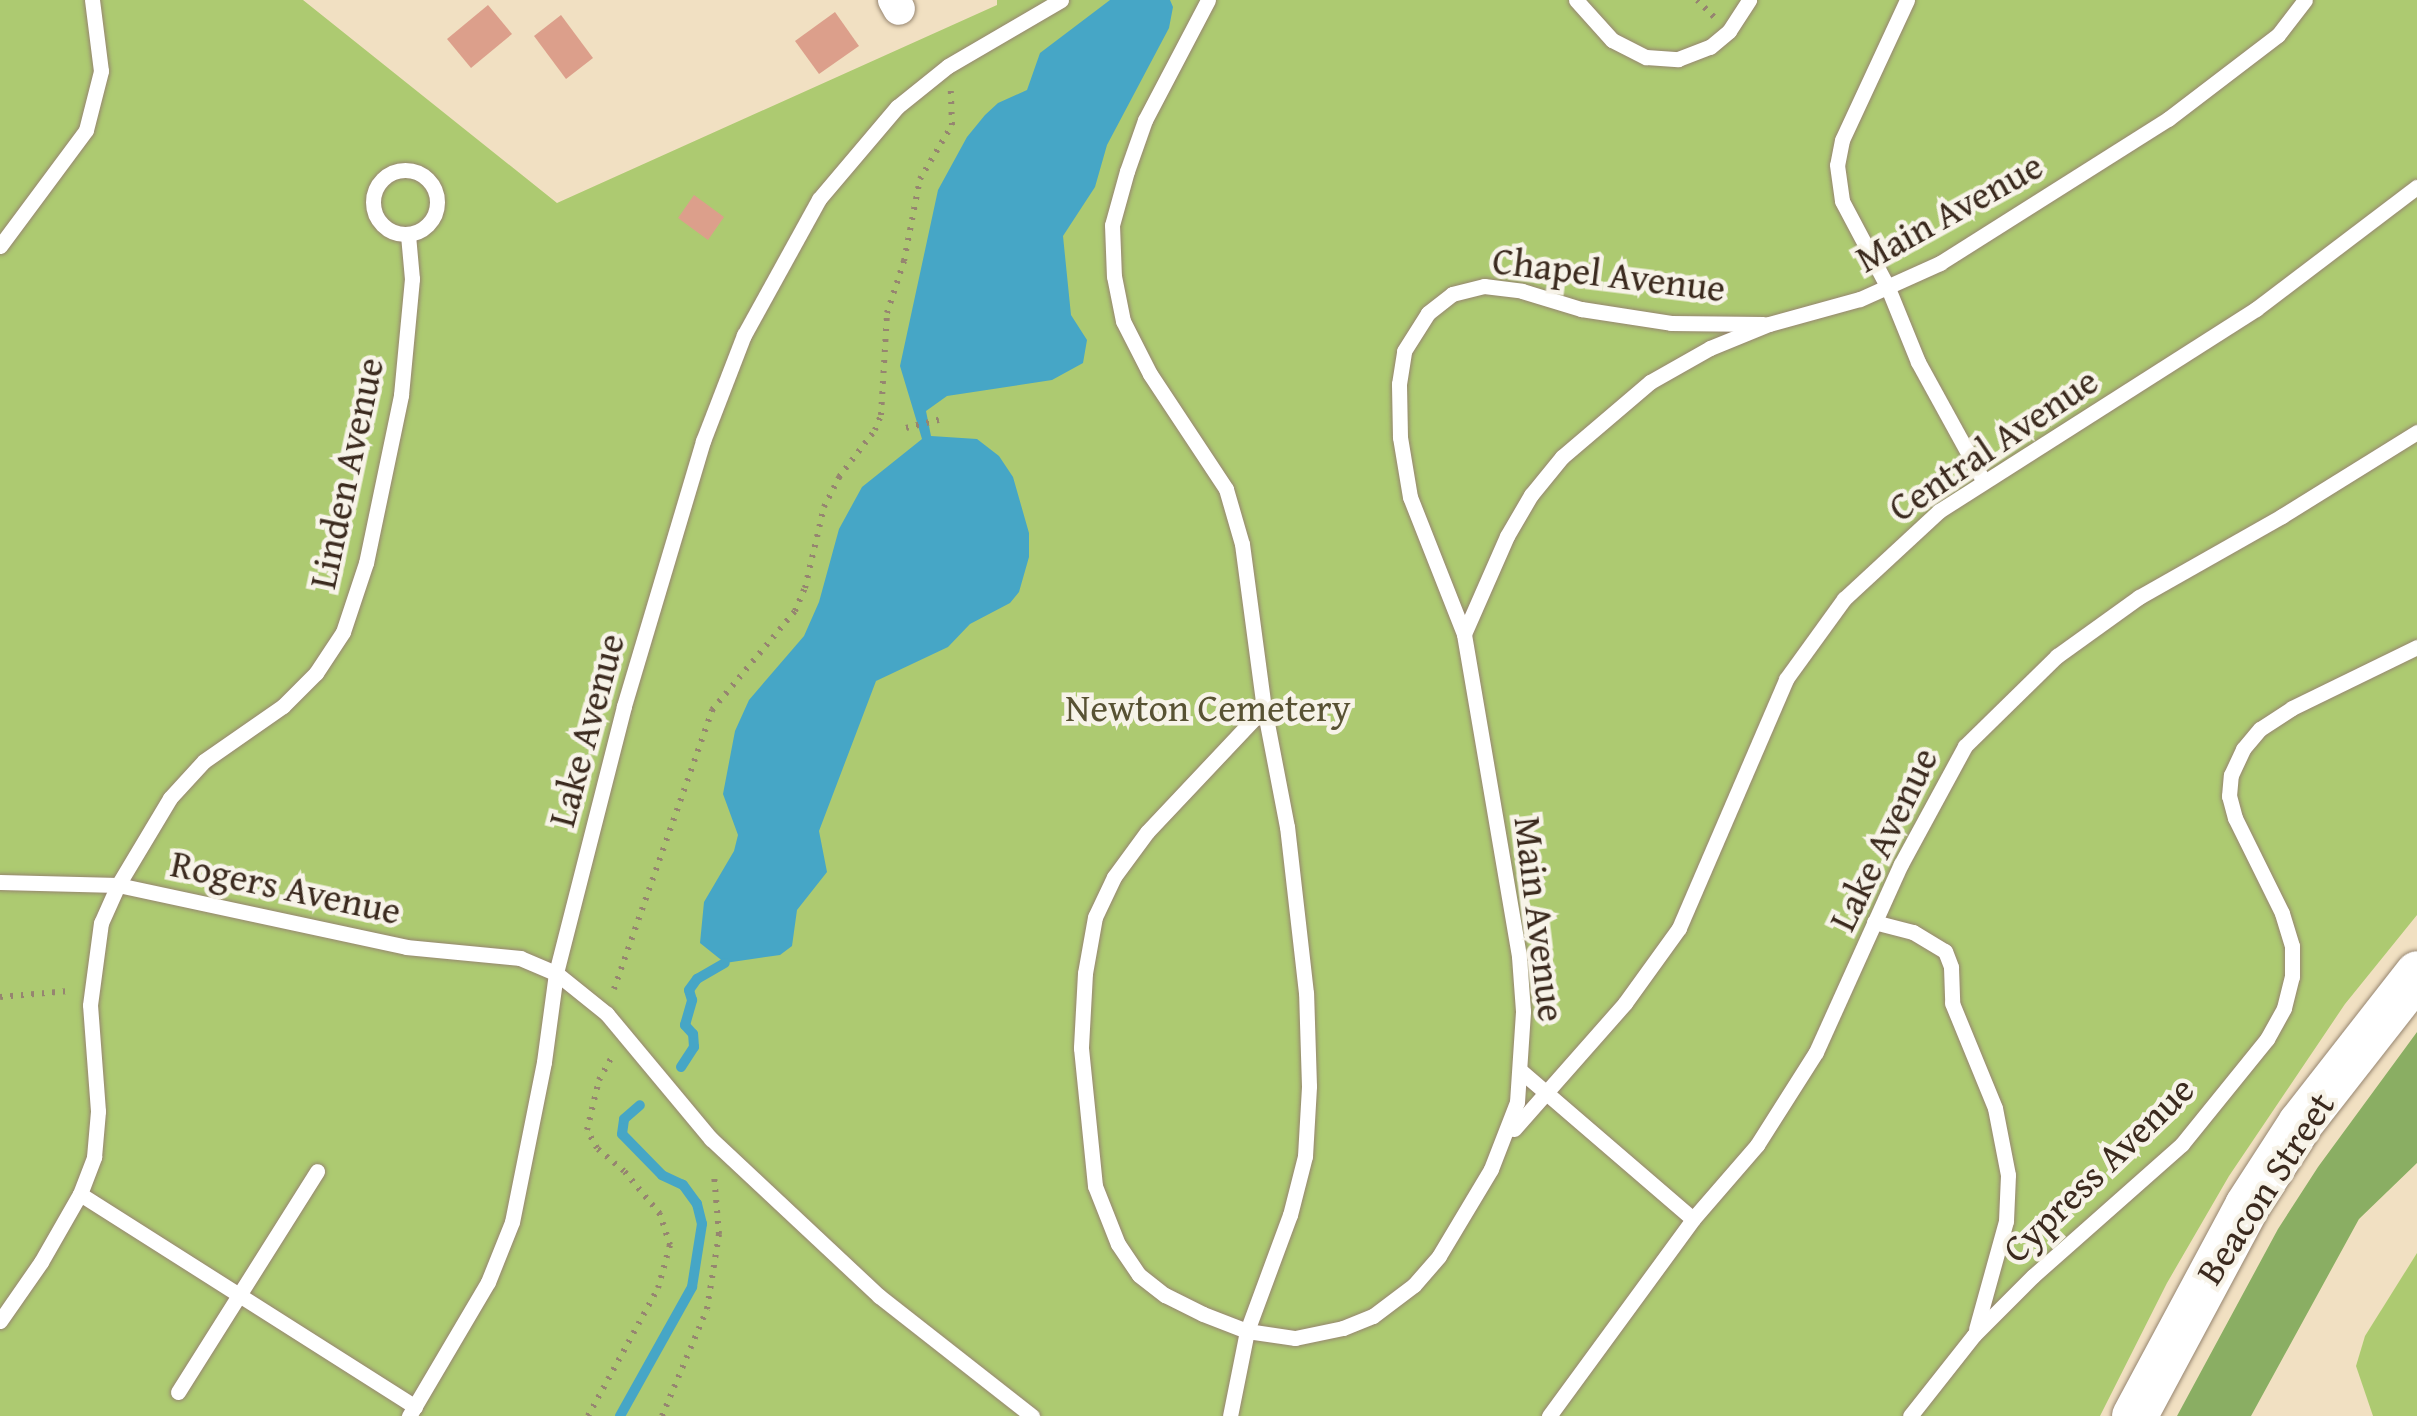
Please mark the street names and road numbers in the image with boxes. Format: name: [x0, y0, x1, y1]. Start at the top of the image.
street label: Main Avenue: [1848, 142, 2050, 282]
street label: Chapel Avenue: [1490, 237, 1728, 311]
street label: Linden Avenue: [299, 353, 393, 593]
street label: Central Avenue: [1880, 357, 2106, 531]
street label: Lake Avenue: [538, 628, 634, 832]
street label: Lake Avenue: [1819, 740, 1947, 938]
street label: Main Avenue: [1505, 814, 1575, 1024]
street label: Rogers Avenue: [167, 840, 405, 934]
street label: Cypress Avenue: [1993, 1066, 2203, 1272]
street label: Beacon Street: [2186, 1084, 2344, 1292]

